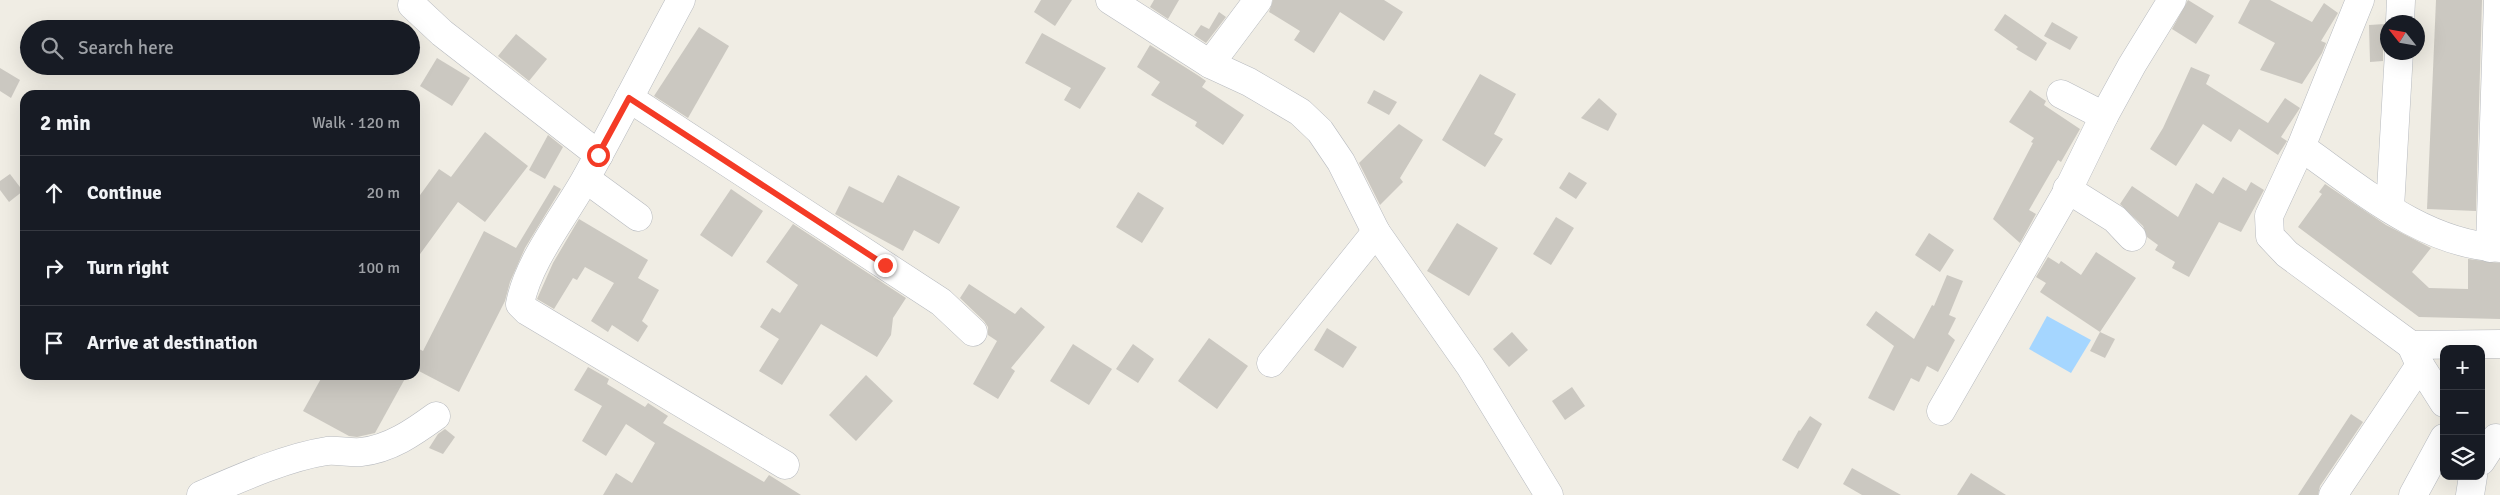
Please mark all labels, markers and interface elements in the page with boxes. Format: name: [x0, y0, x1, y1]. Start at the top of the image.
north arrow: [2380, 15, 2425, 60]
search box: [20, 20, 420, 75]
icon: search: [38, 34, 66, 62]
text: Search here: [78, 36, 174, 60]
text: 2 min: [40, 110, 91, 136]
text: Walk · 120 m: [312, 113, 400, 133]
route start: [587, 144, 610, 167]
icon: ahead: [40, 179, 68, 207]
text: Continue: [87, 181, 162, 205]
text: 20 m: [366, 183, 400, 203]
icon: right: [40, 254, 68, 282]
route end: [874, 254, 897, 277]
text: Turn right: [87, 256, 169, 280]
text: 100 m: [358, 258, 400, 278]
icon: arrive: [40, 329, 68, 357]
text: Arrive at destination: [87, 331, 258, 355]
map controls: [2440, 345, 2485, 480]
button: +: [2440, 345, 2485, 390]
button: −: [2440, 390, 2485, 435]
button: layers: [2440, 435, 2485, 480]

